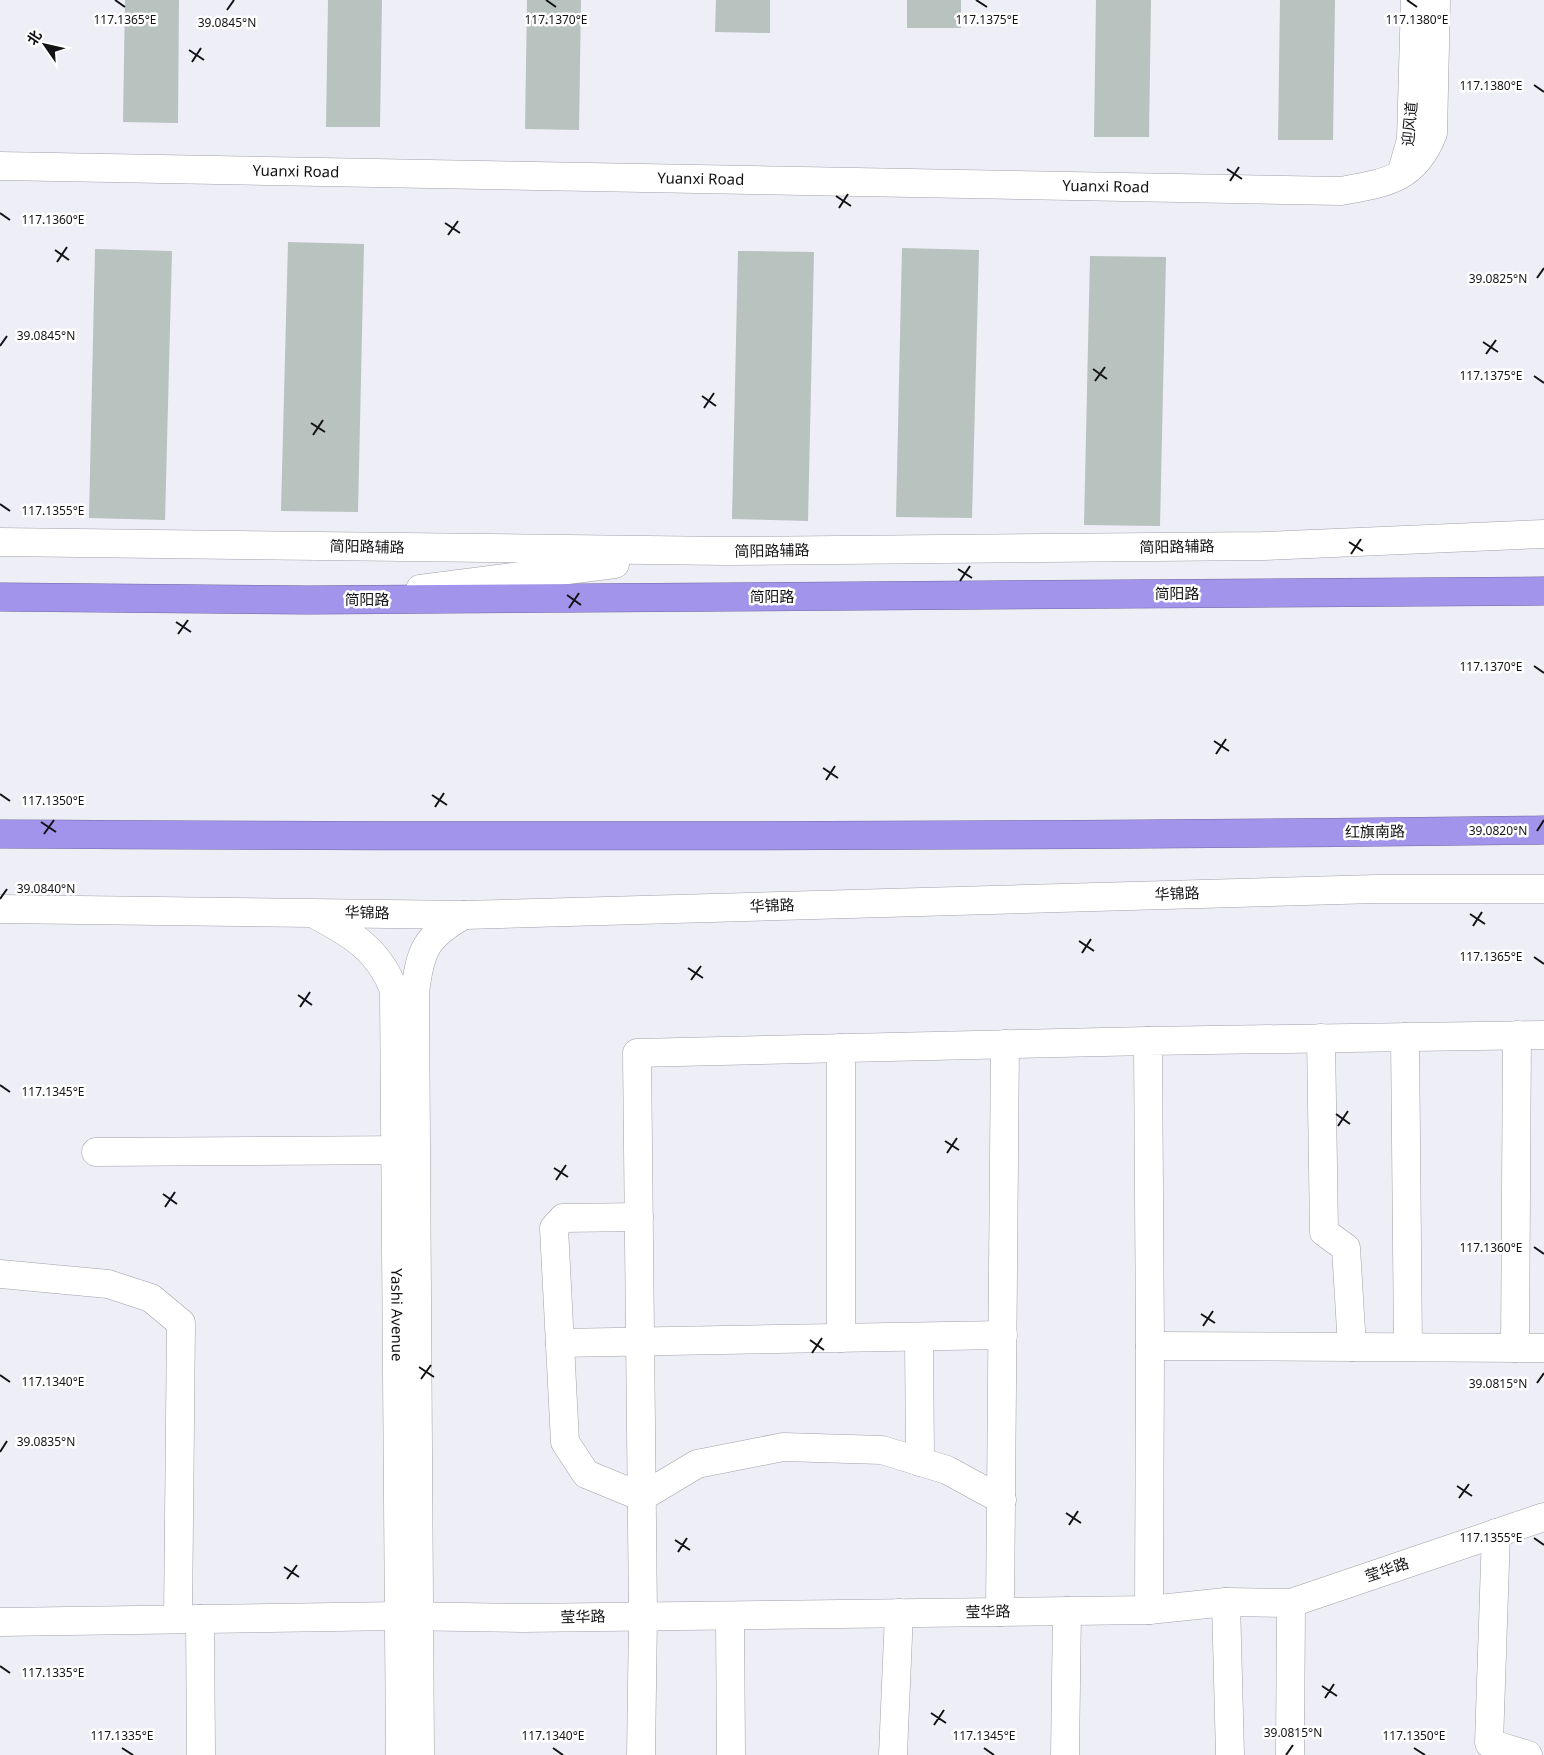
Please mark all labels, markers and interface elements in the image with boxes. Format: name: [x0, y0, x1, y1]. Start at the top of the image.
text: 117.1365°E: [93, 11, 157, 28]
text: 117.1370°E: [524, 11, 588, 28]
text: 117.1375°E: [955, 11, 1019, 28]
text: 117.1380°E: [1385, 11, 1449, 28]
text: 39.0845°N: [198, 14, 256, 31]
north arrow: [20, 20, 70, 70]
text: 北: [22, 26, 46, 49]
text: 117.1380°E: [1459, 77, 1523, 94]
street label: 迎风道: [1397, 101, 1421, 147]
street label: Yuanxi Road: [252, 160, 340, 181]
street label: Yuanxi Road: [657, 167, 744, 189]
street label: Yuanxi Road: [1062, 175, 1149, 196]
text: 117.1360°E: [21, 211, 85, 228]
text: 39.0825°N: [1469, 270, 1527, 287]
text: 39.0845°N: [17, 327, 75, 344]
text: 117.1375°E: [1459, 367, 1523, 384]
text: 117.1355°E: [21, 502, 85, 519]
street label: 简阳路辅路: [329, 535, 405, 557]
street label: 简阳路辅路: [1139, 535, 1215, 557]
street label: 简阳路辅路: [734, 539, 810, 561]
street label: 简阳路: [1154, 583, 1200, 603]
street label: 简阳路: [749, 586, 795, 606]
street label: 简阳路: [344, 589, 390, 609]
text: 117.1370°E: [1459, 658, 1523, 675]
text: 117.1350°E: [21, 792, 85, 809]
street label: 红旗南路: [1345, 820, 1405, 842]
text: 39.0820°N: [1469, 822, 1527, 839]
text: 39.0840°N: [17, 880, 75, 897]
street label: 华锦路: [1154, 882, 1200, 904]
street label: 华锦路: [749, 894, 795, 916]
street label: 华锦路: [344, 902, 390, 922]
text: 117.1365°E: [1459, 948, 1523, 965]
text: 117.1345°E: [21, 1083, 85, 1100]
text: 117.1360°E: [1459, 1239, 1523, 1256]
street label: Yashi Avenue: [387, 1268, 408, 1361]
text: 117.1340°E: [21, 1373, 85, 1390]
text: 39.0815°N: [1469, 1375, 1527, 1392]
text: 39.0835°N: [17, 1433, 75, 1450]
text: 117.1355°E: [1459, 1529, 1523, 1546]
street label: 莹华路: [1362, 1552, 1411, 1586]
street label: 莹华路: [965, 1601, 1011, 1621]
street label: 莹华路: [560, 1606, 606, 1626]
text: 117.1335°E: [21, 1664, 85, 1681]
text: 39.0815°N: [1264, 1724, 1322, 1741]
text: 117.1335°E: [90, 1727, 154, 1744]
text: 117.1340°E: [521, 1727, 585, 1744]
text: 117.1345°E: [952, 1727, 1016, 1744]
text: 117.1350°E: [1382, 1727, 1446, 1744]

